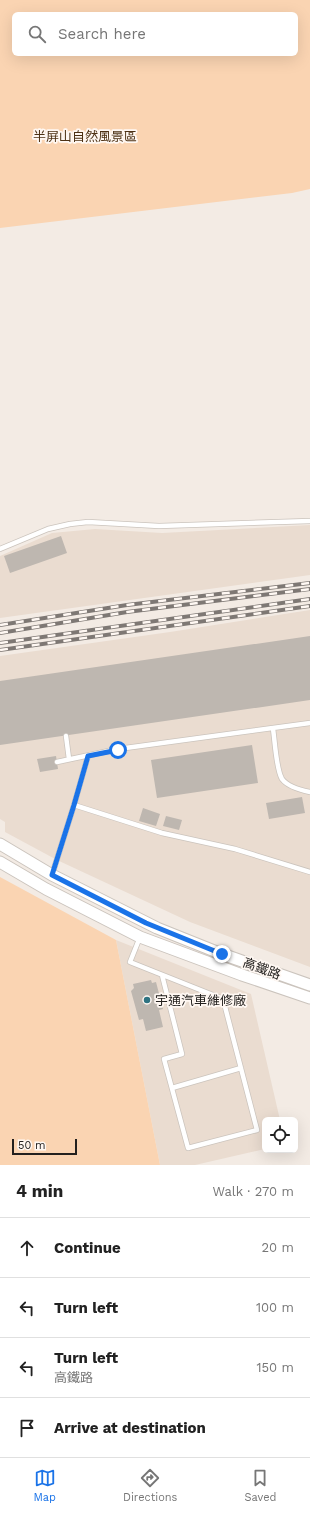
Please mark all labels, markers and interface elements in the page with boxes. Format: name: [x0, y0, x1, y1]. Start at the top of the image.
search box: [12, 12, 298, 56]
icon: search: [26, 23, 48, 45]
text: Search here: [58, 25, 146, 43]
park label: 半屏山自然風景區: [33, 129, 137, 144]
route start: [109, 741, 127, 759]
route end: [213, 945, 231, 963]
street label: 高鐵路: [241, 955, 283, 982]
place label: 宇通汽車維修廠: [155, 993, 246, 1008]
marker: 宇通汽車維修廠: [142, 995, 152, 1005]
map controls: [262, 1117, 298, 1153]
button: locate: [262, 1117, 298, 1153]
scale bar: [12, 1137, 77, 1156]
text: 50 m: [18, 1139, 45, 1152]
text: 4 min: [16, 1181, 63, 1201]
text: Walk · 270 m: [213, 1184, 294, 1199]
icon: ahead: [16, 1237, 38, 1259]
text: Continue: [54, 1239, 121, 1257]
text: 20 m: [262, 1240, 294, 1255]
icon: left: [16, 1297, 38, 1319]
text: Turn left: [54, 1299, 118, 1317]
text: 100 m: [256, 1300, 294, 1315]
text: Turn left: [54, 1349, 118, 1367]
icon: left: [16, 1357, 38, 1379]
text: 150 m: [256, 1360, 294, 1375]
text: 高鐵路: [54, 1370, 93, 1385]
icon: arrive: [16, 1417, 38, 1439]
text: Arrive at destination: [54, 1419, 206, 1437]
tab: Map: [34, 1467, 56, 1504]
tab: Directions: [123, 1467, 177, 1504]
tab: Saved: [244, 1467, 276, 1504]

